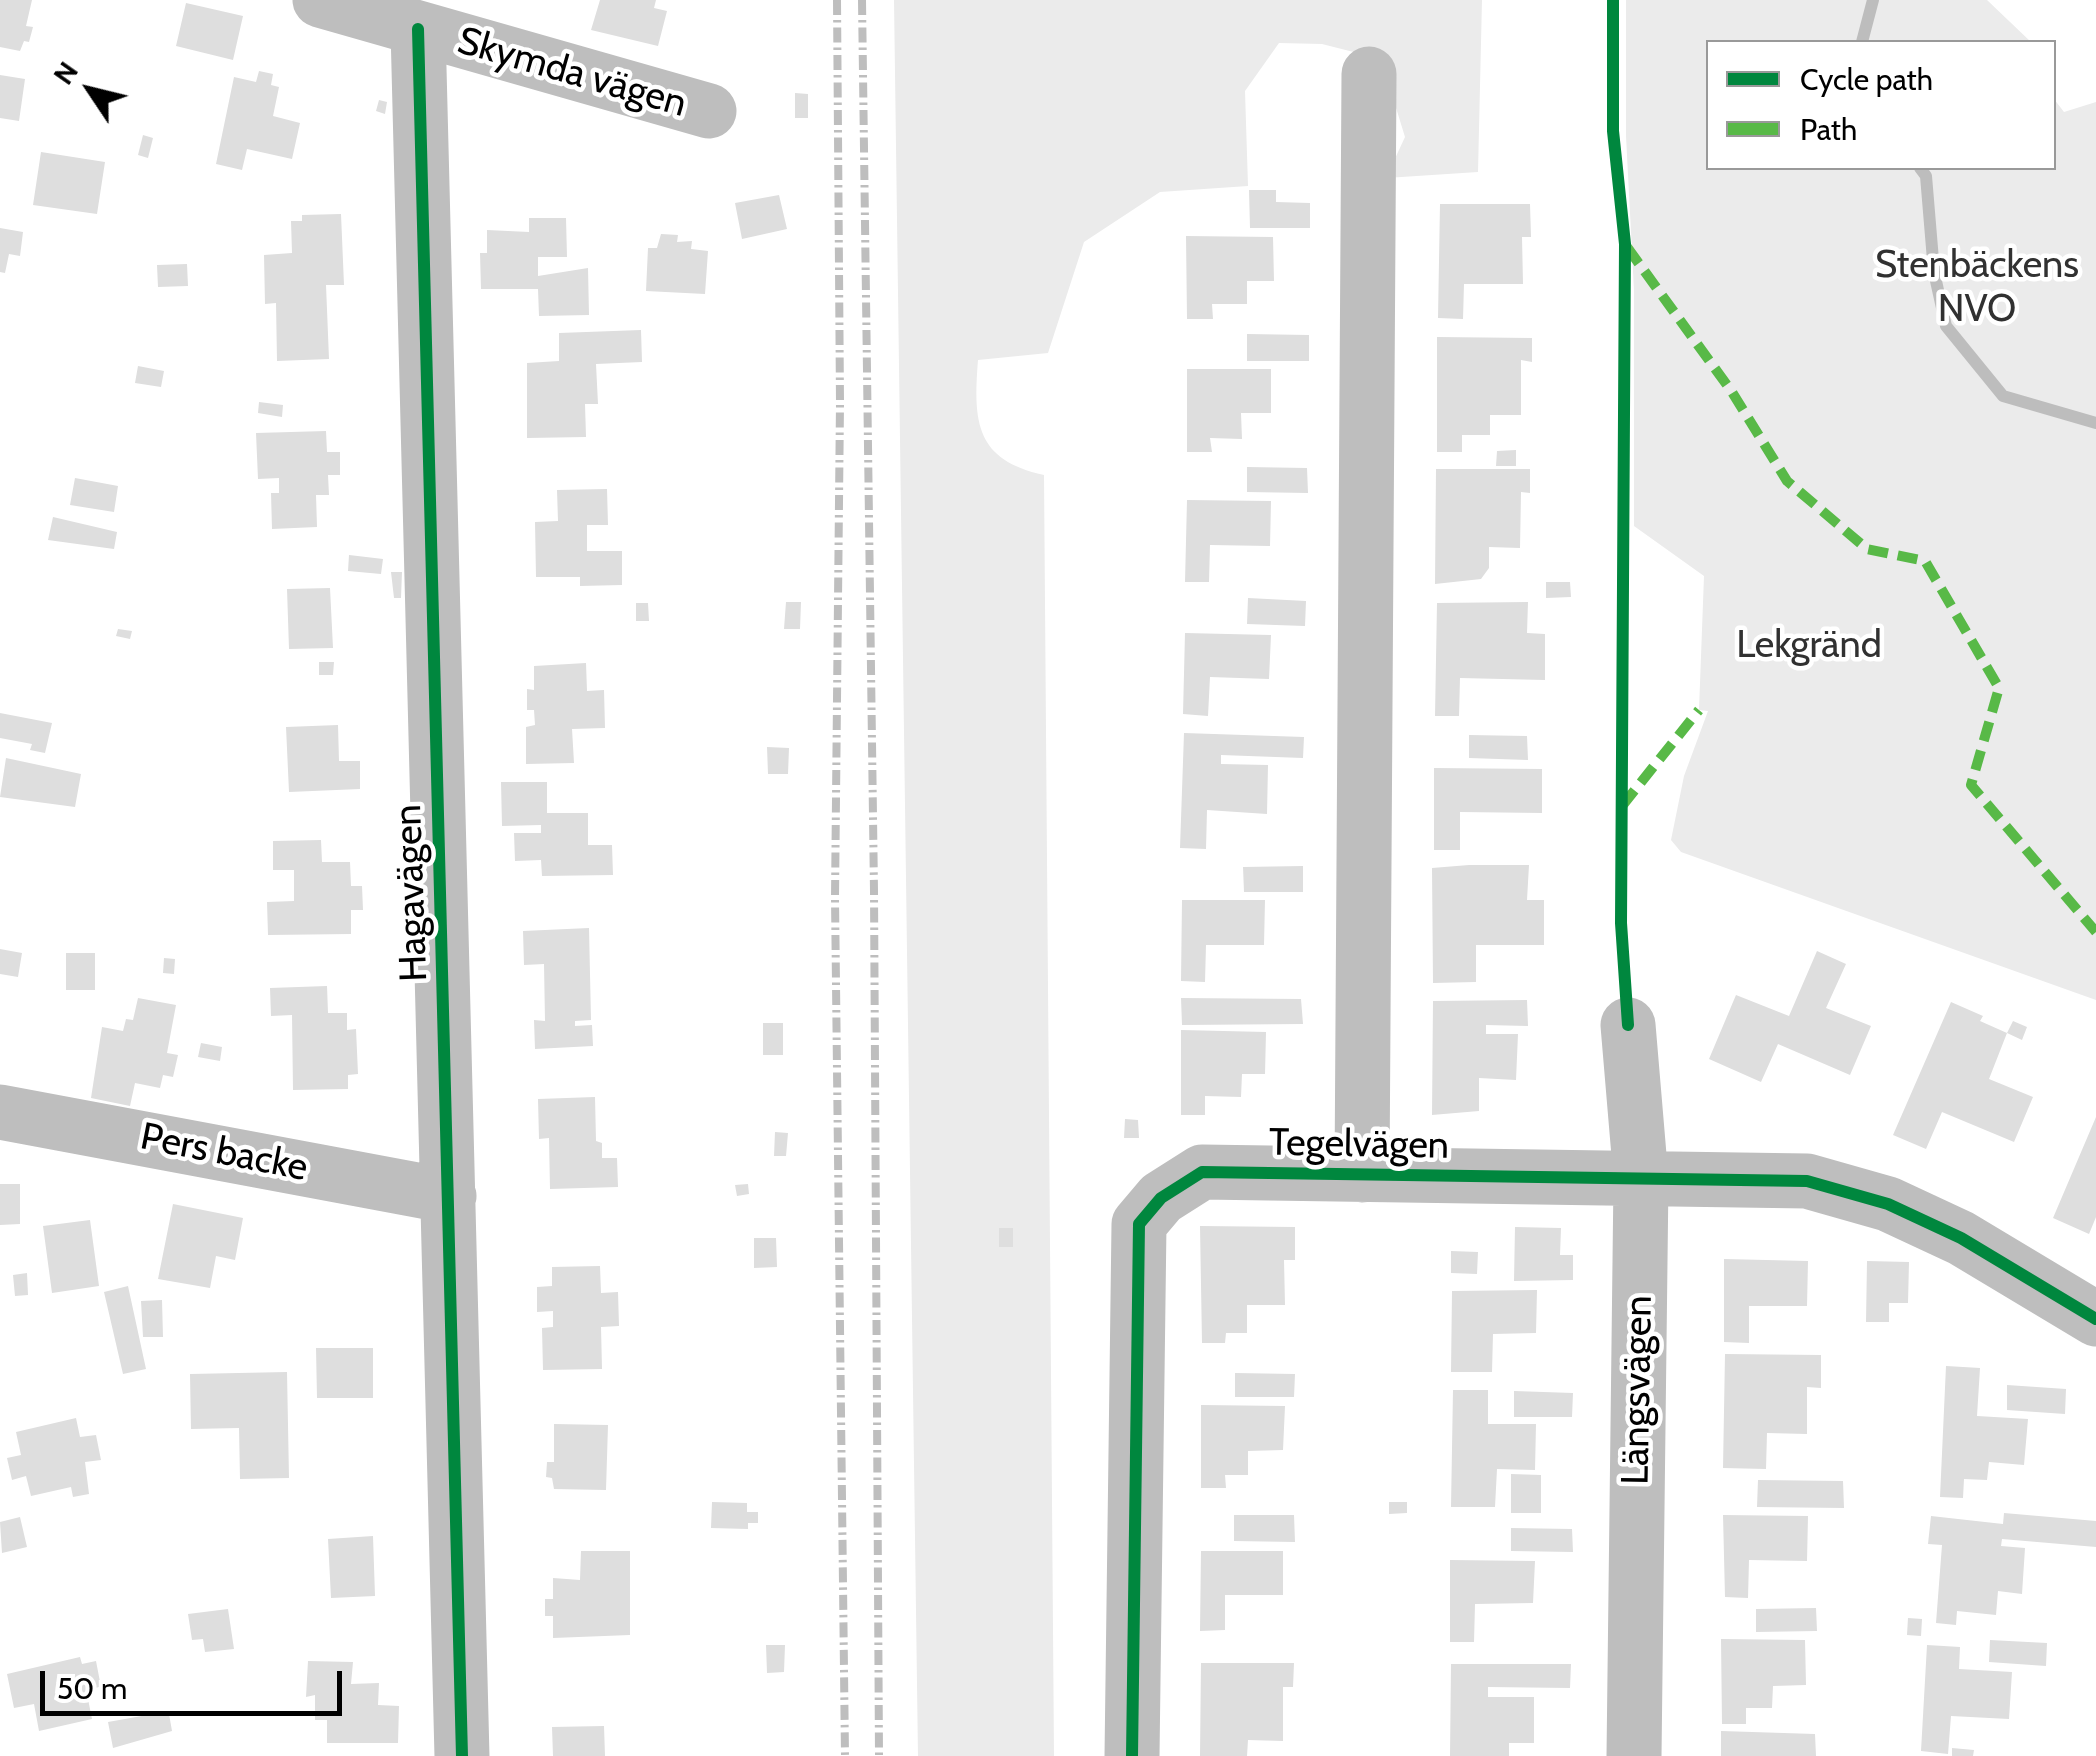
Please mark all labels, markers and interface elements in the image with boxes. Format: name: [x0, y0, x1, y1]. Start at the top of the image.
street label: Skymda vägen: [452, 19, 692, 127]
north arrow: [40, 40, 140, 140]
legend: [1706, 40, 2056, 170]
text: N: [46, 55, 85, 91]
text: Cycle path: [1800, 61, 1933, 98]
text: Path: [1800, 111, 1857, 148]
park label: Stenbäckens NVO: [1875, 243, 2079, 332]
park label: Lekgränd: [1736, 623, 1882, 669]
street label: Hagavägen: [386, 804, 438, 982]
street label: Pers backe: [137, 1114, 311, 1192]
street label: Tegelvägen: [1269, 1121, 1449, 1169]
street label: Längsvägen: [1614, 1295, 1662, 1485]
scale bar: [45, 1651, 348, 1713]
text: 50 m: [57, 1670, 127, 1707]

